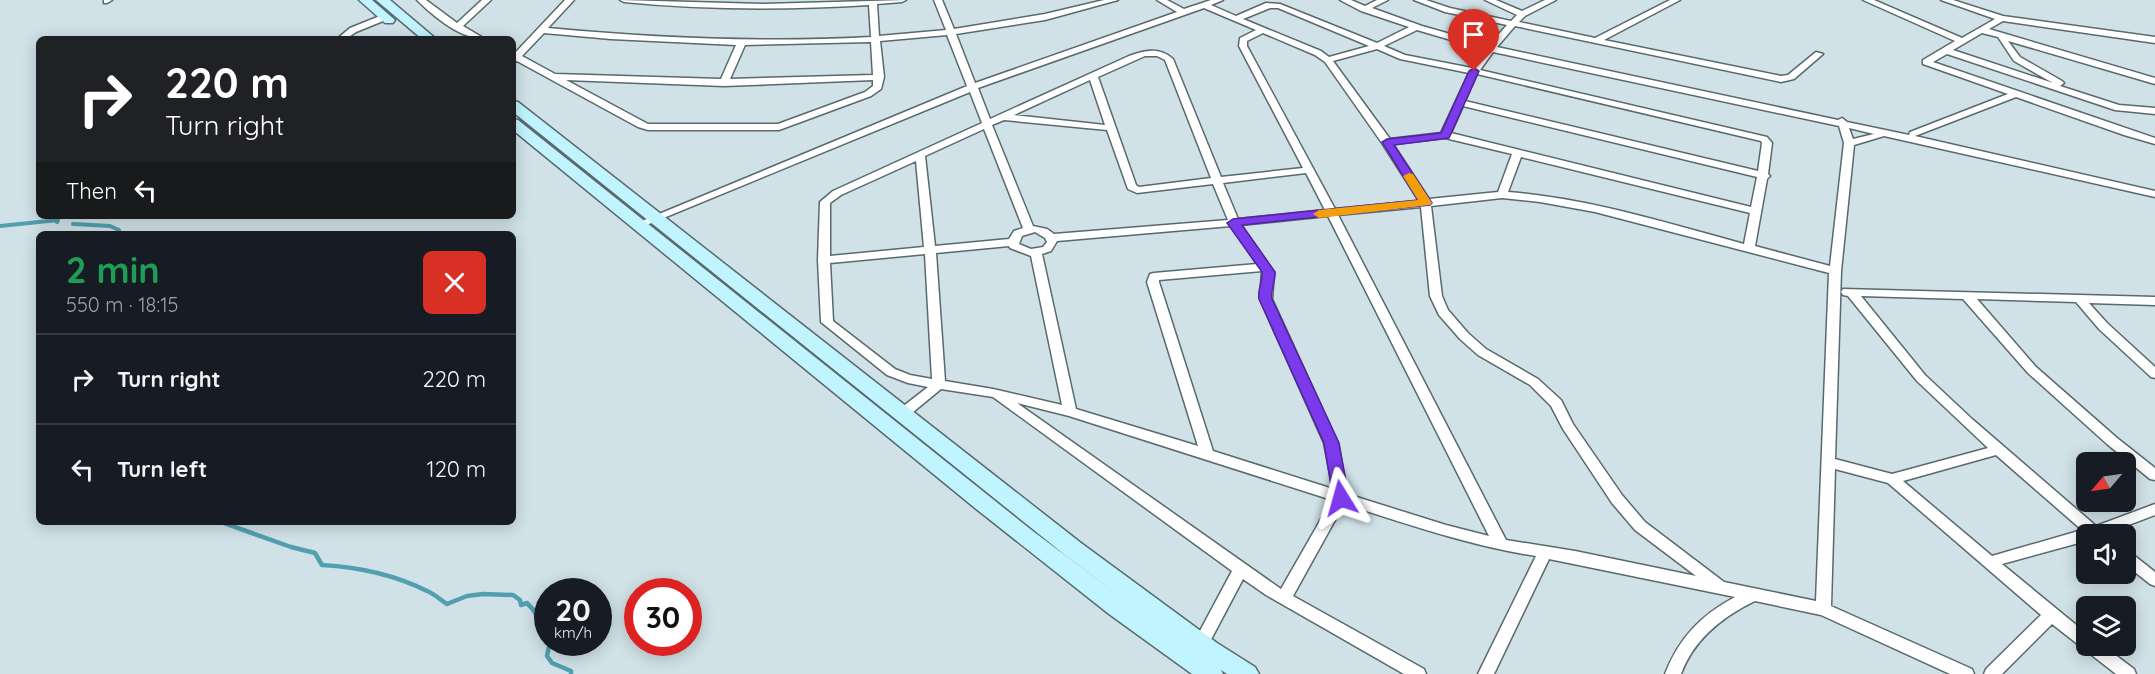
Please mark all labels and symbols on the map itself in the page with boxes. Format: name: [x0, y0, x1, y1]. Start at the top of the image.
pin: [1448, 9, 1499, 71]
north arrow: [2076, 452, 2136, 512]
position arrow: [1309, 466, 1373, 530]
speed limit sign: 30: [624, 578, 702, 656]

